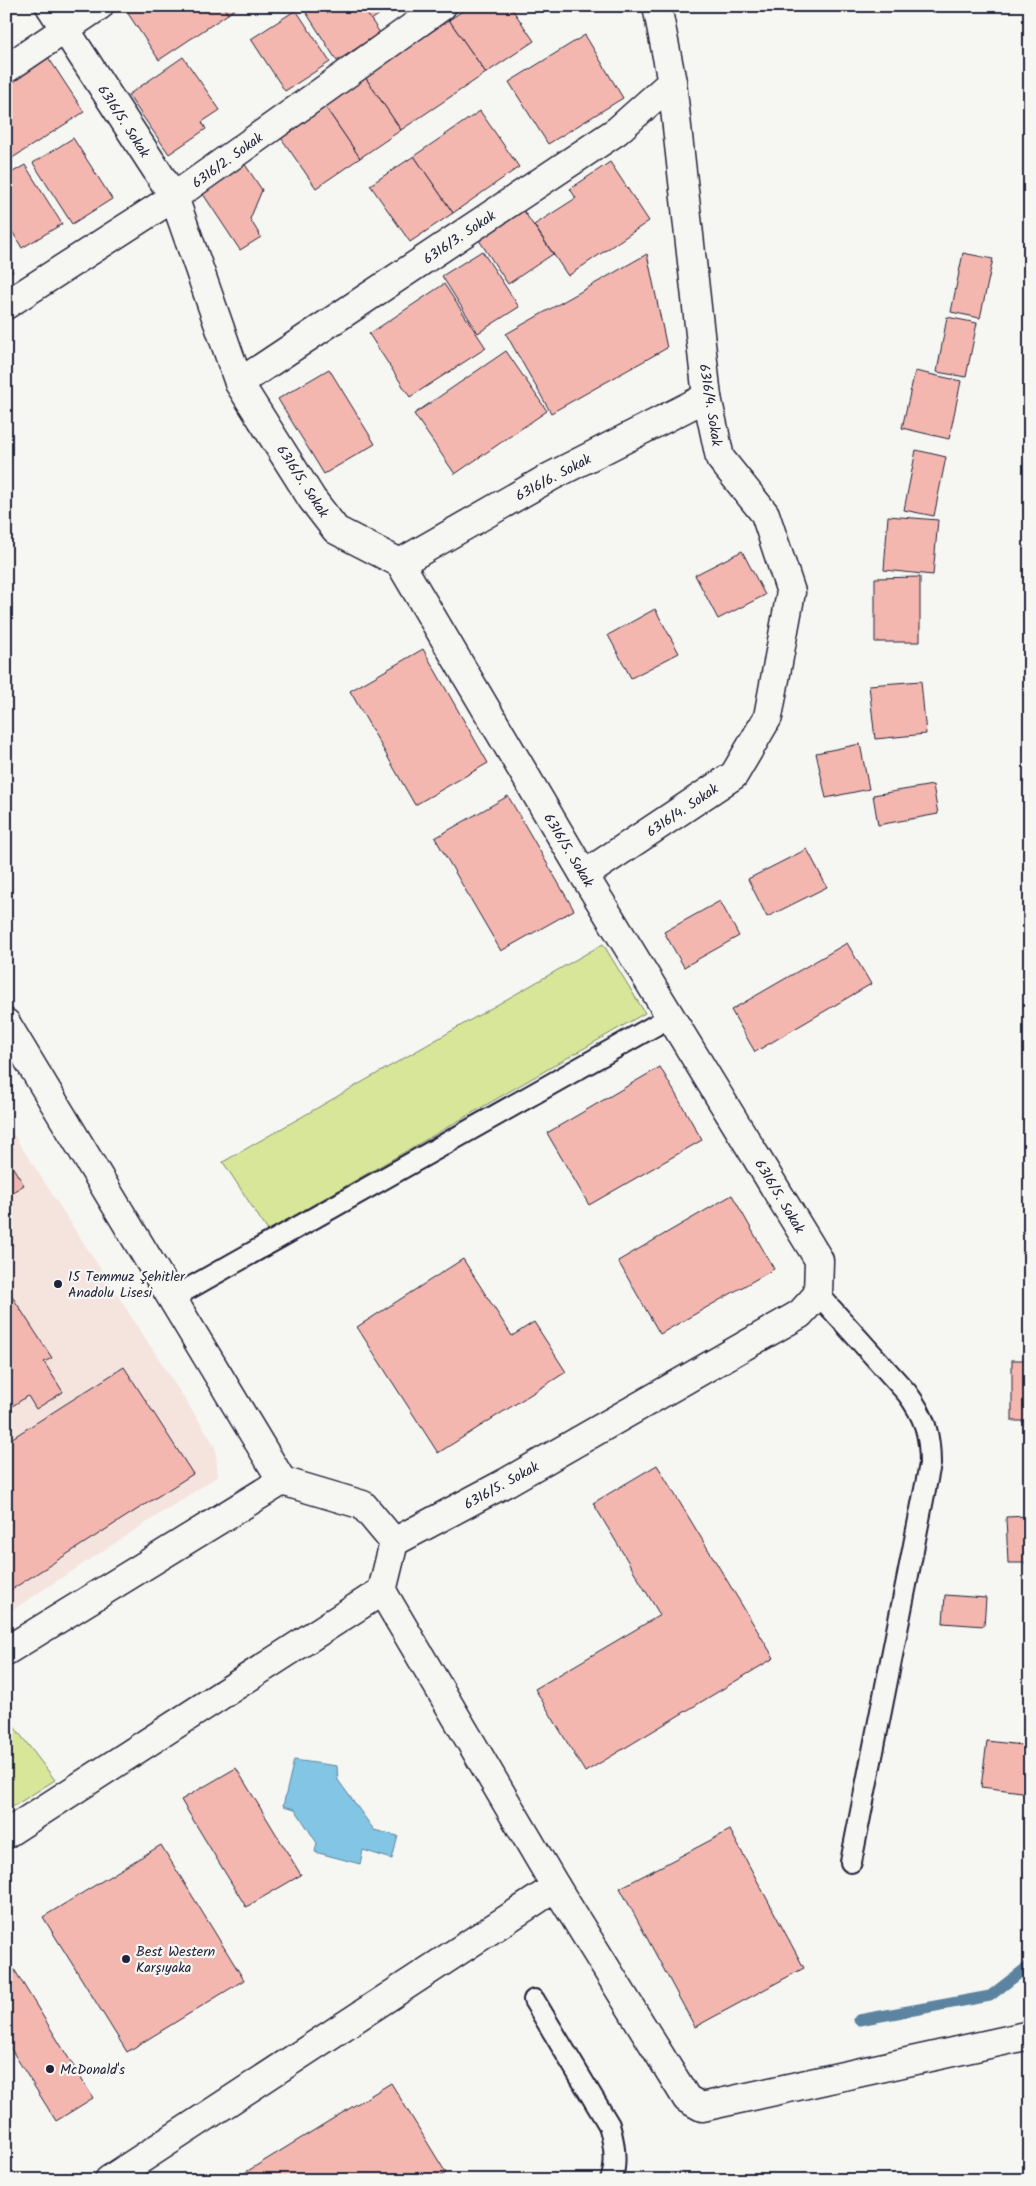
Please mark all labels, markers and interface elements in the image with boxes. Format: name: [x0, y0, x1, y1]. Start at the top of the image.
street label: 6316/5. Sokak: [91, 81, 155, 163]
street label: 6316/2. Sokak: [187, 127, 268, 194]
street label: 6316/3. Sokak: [419, 205, 501, 270]
street label: 6316/4. Sokak: [693, 362, 727, 448]
street label: 6316/5. Sokak: [270, 441, 334, 523]
street label: 6316/6. Sokak: [512, 448, 596, 507]
street label: 6316/4. Sokak: [642, 778, 723, 843]
street label: 6316/5. Sokak: [537, 809, 599, 892]
street label: 6316/5. Sokak: [748, 1155, 810, 1238]
place label: 15 Temmuz Şehitler Anadolu Lisesi: [68, 1266, 186, 1304]
marker: 15 Temmuz Şehitler Anadolu Lisesi: [52, 1278, 64, 1290]
street label: 6316/5. Sokak: [460, 1456, 543, 1516]
place label: Best Western Karşıyaka: [136, 1941, 215, 1979]
marker: Best Western Karşıyaka: [120, 1953, 132, 1965]
place label: McDonald's: [60, 2059, 125, 2081]
marker: McDonald's: [44, 2063, 56, 2075]

